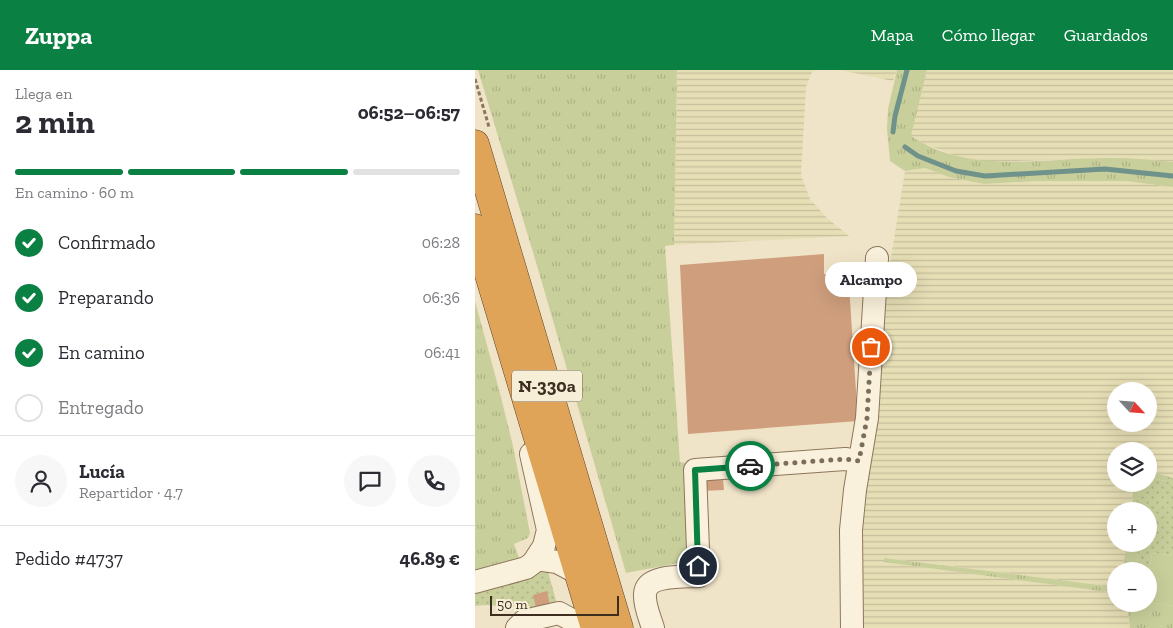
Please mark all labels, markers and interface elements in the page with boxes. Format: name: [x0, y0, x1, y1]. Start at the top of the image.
text: Zuppa: [25, 21, 92, 50]
text: Mapa: [871, 24, 914, 46]
text: Cómo llegar: [942, 24, 1036, 46]
text: Guardados: [1064, 24, 1148, 46]
text: Llega en: [15, 84, 72, 103]
text: 06:52–06:57: [358, 101, 460, 124]
text: 2 min: [15, 103, 95, 141]
text: En camino · 60 m: [15, 183, 134, 202]
icon: check: [15, 229, 43, 257]
text: Confirmado: [58, 231, 155, 254]
text: 06:28: [422, 233, 460, 252]
callout: Alcampo: [825, 262, 917, 297]
text: Alcampo: [840, 270, 902, 289]
icon: check: [15, 284, 43, 312]
text: Preparando: [58, 286, 154, 309]
text: 06:36: [422, 288, 460, 307]
pin: [850, 326, 892, 368]
icon: bag: [857, 333, 885, 361]
icon: check: [15, 339, 43, 367]
text: En camino: [58, 341, 145, 364]
text: 06:41: [424, 343, 460, 362]
road number: N-330a: [512, 370, 582, 402]
north arrow: [1107, 382, 1157, 432]
map controls: [1107, 382, 1157, 612]
text: Entregado: [58, 396, 144, 419]
courier: [725, 441, 775, 491]
button: layers: [1107, 442, 1157, 492]
icon: car: [736, 452, 764, 480]
button: person: [15, 455, 67, 507]
button: chat: [344, 455, 396, 507]
button: phone: [408, 455, 460, 507]
text: Lucía: [79, 460, 125, 483]
text: Repartidor · 4.7: [79, 483, 183, 502]
button: +: [1107, 502, 1157, 552]
pin: [677, 545, 719, 587]
text: Pedido #4737: [15, 547, 123, 570]
text: 46.89 €: [399, 547, 460, 570]
icon: home: [684, 552, 712, 580]
button: −: [1107, 562, 1157, 612]
scale bar: [490, 593, 619, 616]
text: 50 m: [497, 596, 528, 613]

